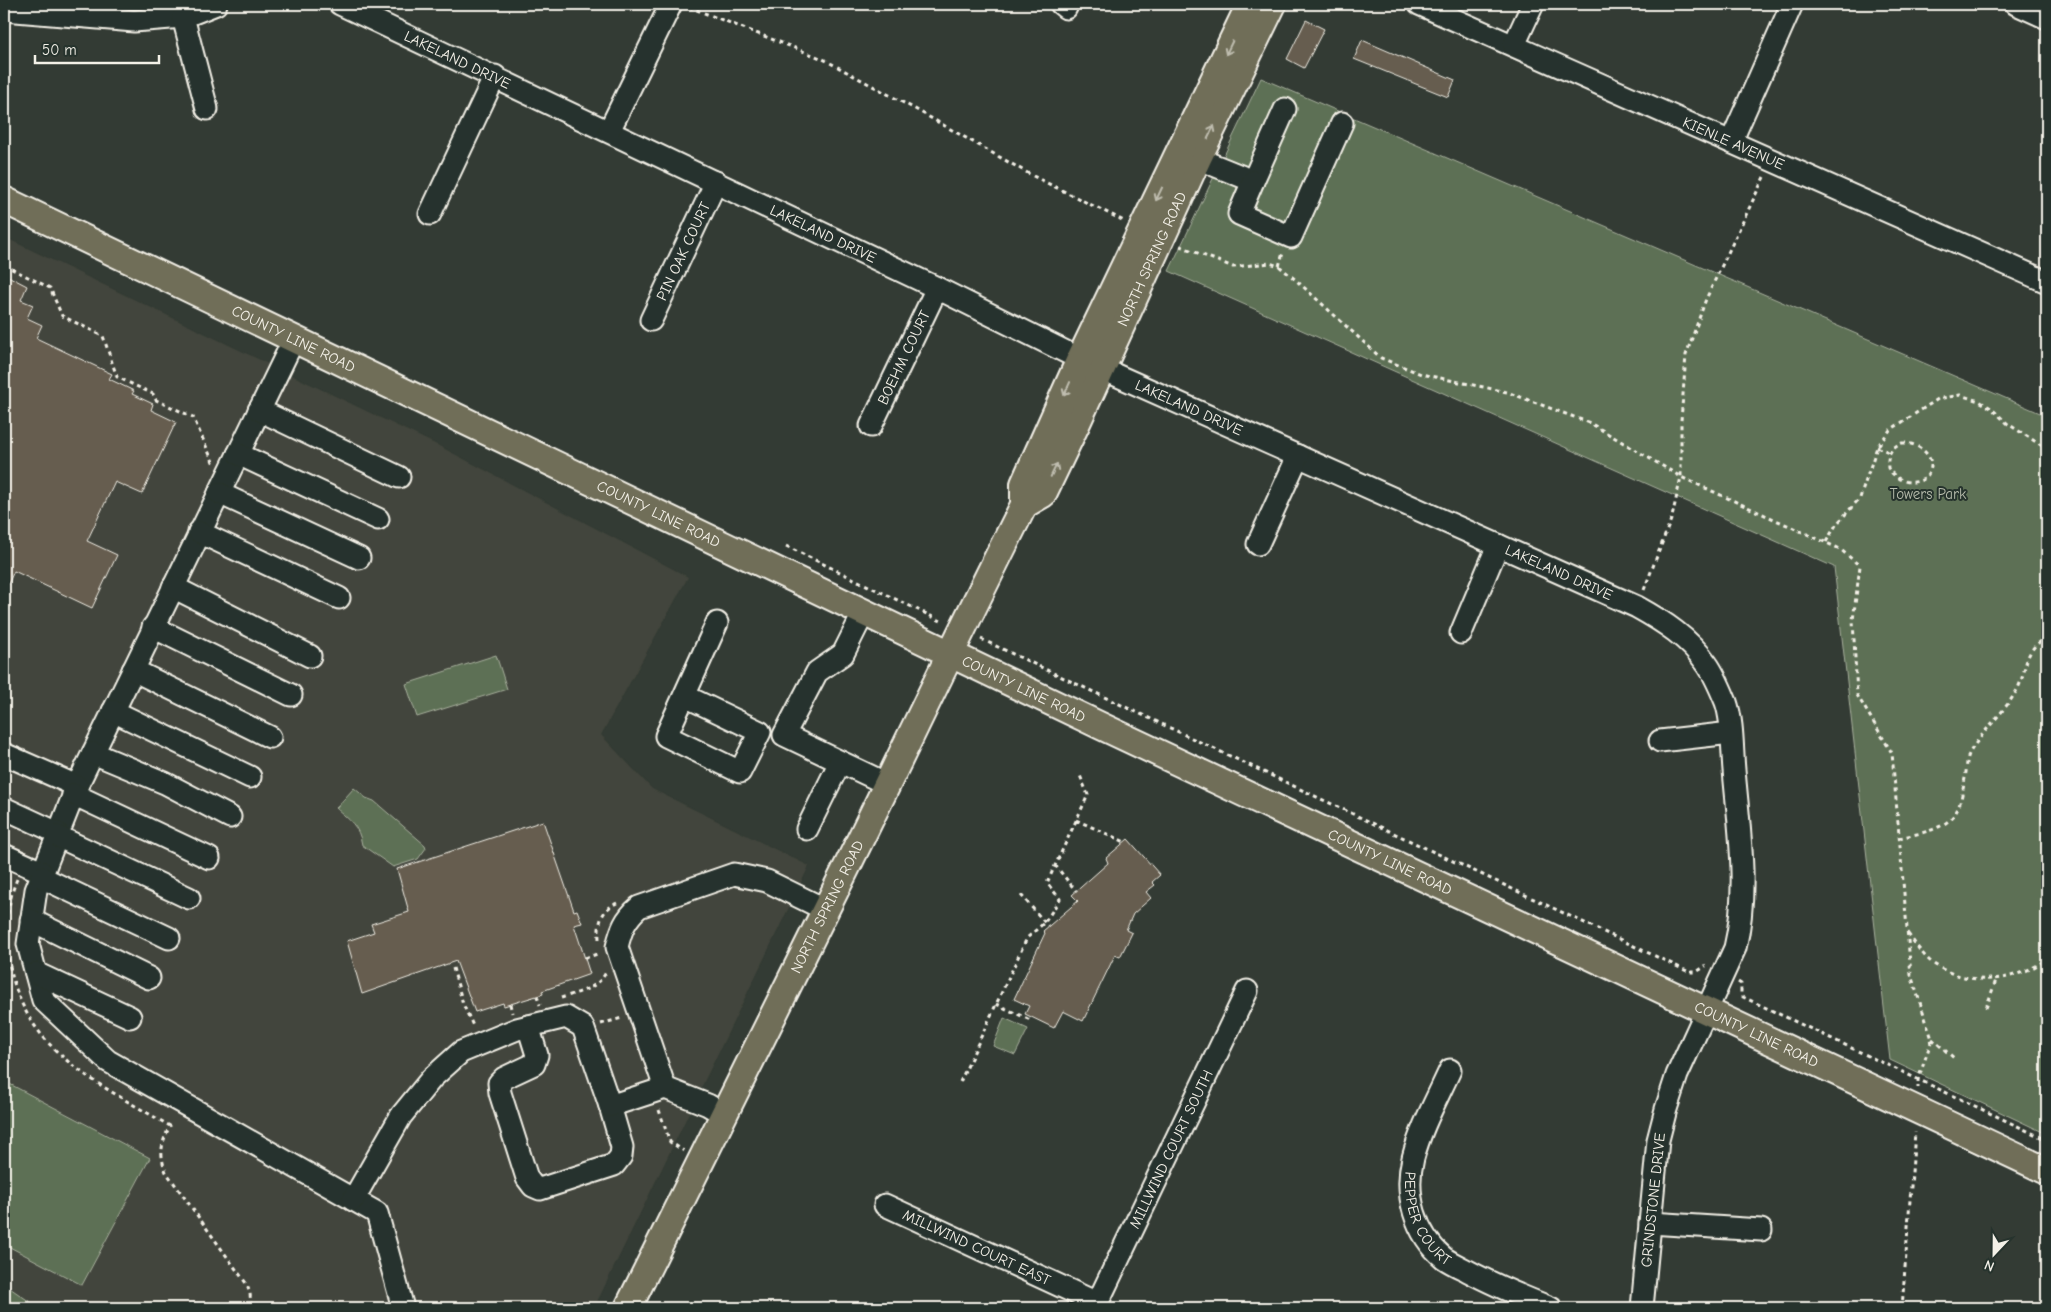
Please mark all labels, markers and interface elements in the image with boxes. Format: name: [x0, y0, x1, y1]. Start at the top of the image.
street label: LAKELAND DRIVE: [401, 27, 513, 93]
scale bar: [35, 32, 159, 64]
one-way arrow: [1224, 40, 1233, 55]
text: 50 m: [42, 41, 77, 59]
street label: KIENLE AVENUE: [1680, 113, 1787, 174]
one-way arrow: [1207, 125, 1216, 140]
one-way arrow: [1153, 186, 1163, 201]
street label: NORTH SPRING ROAD: [1113, 189, 1190, 329]
street label: PIN OAK COURT: [652, 199, 714, 303]
street label: LAKELAND DRIVE: [767, 201, 879, 267]
street label: COUNTY LINE ROAD: [229, 301, 358, 376]
street label: BOEHM COURT: [874, 307, 934, 408]
street label: LAKELAND DRIVE: [1132, 376, 1245, 439]
one-way arrow: [1061, 381, 1071, 396]
one-way arrow: [1050, 463, 1060, 478]
street label: COUNTY LINE ROAD: [594, 477, 723, 551]
park label: Towers Park: [1890, 485, 1967, 503]
street label: LAKELAND DRIVE: [1502, 540, 1615, 604]
street label: COUNTY LINE ROAD: [959, 652, 1089, 726]
street label: COUNTY LINE ROAD: [1325, 825, 1455, 899]
street label: NORTH SPRING ROAD: [787, 837, 868, 976]
street label: COUNTY LINE ROAD: [1692, 997, 1821, 1071]
street label: MILLWIND COURT SOUTH: [1125, 1067, 1217, 1232]
street label: GRINDSTONE DRIVE: [1637, 1132, 1669, 1268]
street label: PEPPER COURT: [1401, 1171, 1455, 1269]
street label: MILLWIND COURT EAST: [900, 1205, 1054, 1289]
north arrow: [1968, 1230, 2018, 1280]
text: N: [1982, 1256, 1997, 1275]

